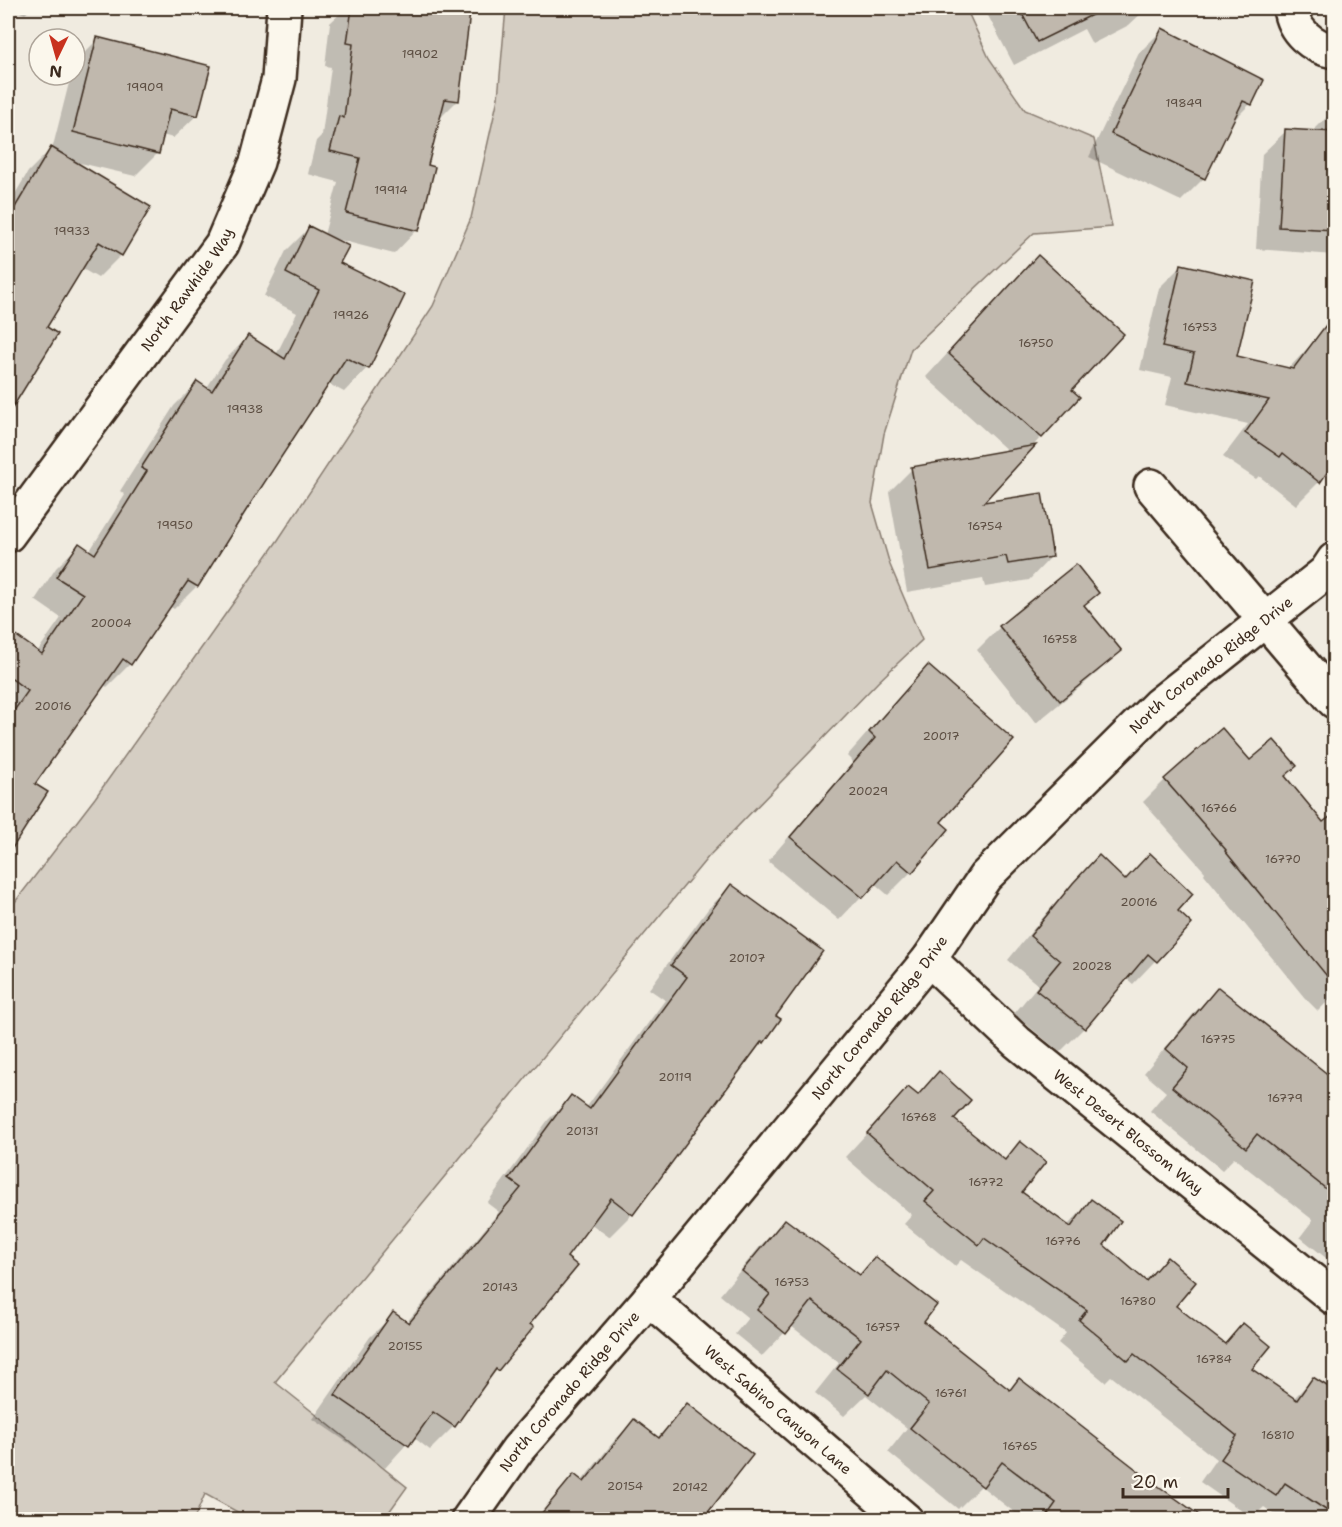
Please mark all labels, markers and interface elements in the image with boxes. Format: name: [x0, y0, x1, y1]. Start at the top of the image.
north arrow: [27, 27, 87, 87]
house number: 19902: [402, 46, 438, 62]
text: N: [49, 60, 63, 82]
house number: 19909: [126, 79, 164, 95]
house number: 19849: [1166, 95, 1202, 111]
house number: 19914: [374, 182, 408, 198]
house number: 19933: [54, 223, 90, 239]
street label: North Rawhide Way: [136, 225, 238, 355]
house number: 19926: [333, 307, 369, 323]
house number: 16753: [1183, 319, 1217, 335]
house number: 16750: [1018, 335, 1054, 351]
house number: 19938: [227, 401, 263, 417]
house number: 19950: [157, 517, 193, 533]
house number: 16754: [967, 518, 1003, 534]
street label: North Coronado Ridge Drive: [1125, 592, 1297, 738]
house number: 20004: [90, 615, 132, 631]
house number: 16758: [1042, 631, 1078, 647]
house number: 20016: [34, 698, 72, 714]
house number: 20017: [922, 728, 960, 744]
house number: 20029: [848, 783, 888, 799]
house number: 16766: [1201, 800, 1237, 816]
house number: 16770: [1265, 851, 1301, 867]
house number: 20016: [1120, 894, 1158, 910]
street label: North Coronado Ridge Drive: [807, 931, 952, 1104]
house number: 20107: [729, 950, 765, 966]
house number: 20028: [1072, 958, 1112, 974]
house number: 16775: [1201, 1031, 1235, 1047]
street label: West Desert Blossom Way: [1049, 1065, 1208, 1199]
house number: 20119: [658, 1069, 692, 1085]
house number: 16779: [1267, 1090, 1303, 1106]
house number: 16768: [901, 1109, 937, 1125]
house number: 20131: [565, 1123, 599, 1139]
house number: 16772: [968, 1174, 1004, 1190]
house number: 16776: [1045, 1233, 1081, 1249]
house number: 16753: [775, 1274, 809, 1290]
house number: 20143: [482, 1279, 518, 1295]
house number: 16780: [1120, 1293, 1156, 1309]
street label: North Coronado Ridge Drive: [495, 1307, 644, 1476]
house number: 16757: [866, 1319, 900, 1335]
house number: 20155: [387, 1338, 423, 1354]
street label: West Sabino Canyon Lane: [700, 1341, 856, 1479]
house number: 16784: [1196, 1351, 1232, 1367]
house number: 16761: [935, 1385, 967, 1401]
house number: 16810: [1261, 1427, 1295, 1443]
house number: 16765: [1003, 1438, 1037, 1454]
scale bar: [1123, 1461, 1228, 1499]
text: 20 m: [1132, 1470, 1178, 1494]
house number: 20154: [607, 1478, 643, 1494]
house number: 20142: [672, 1479, 708, 1495]

